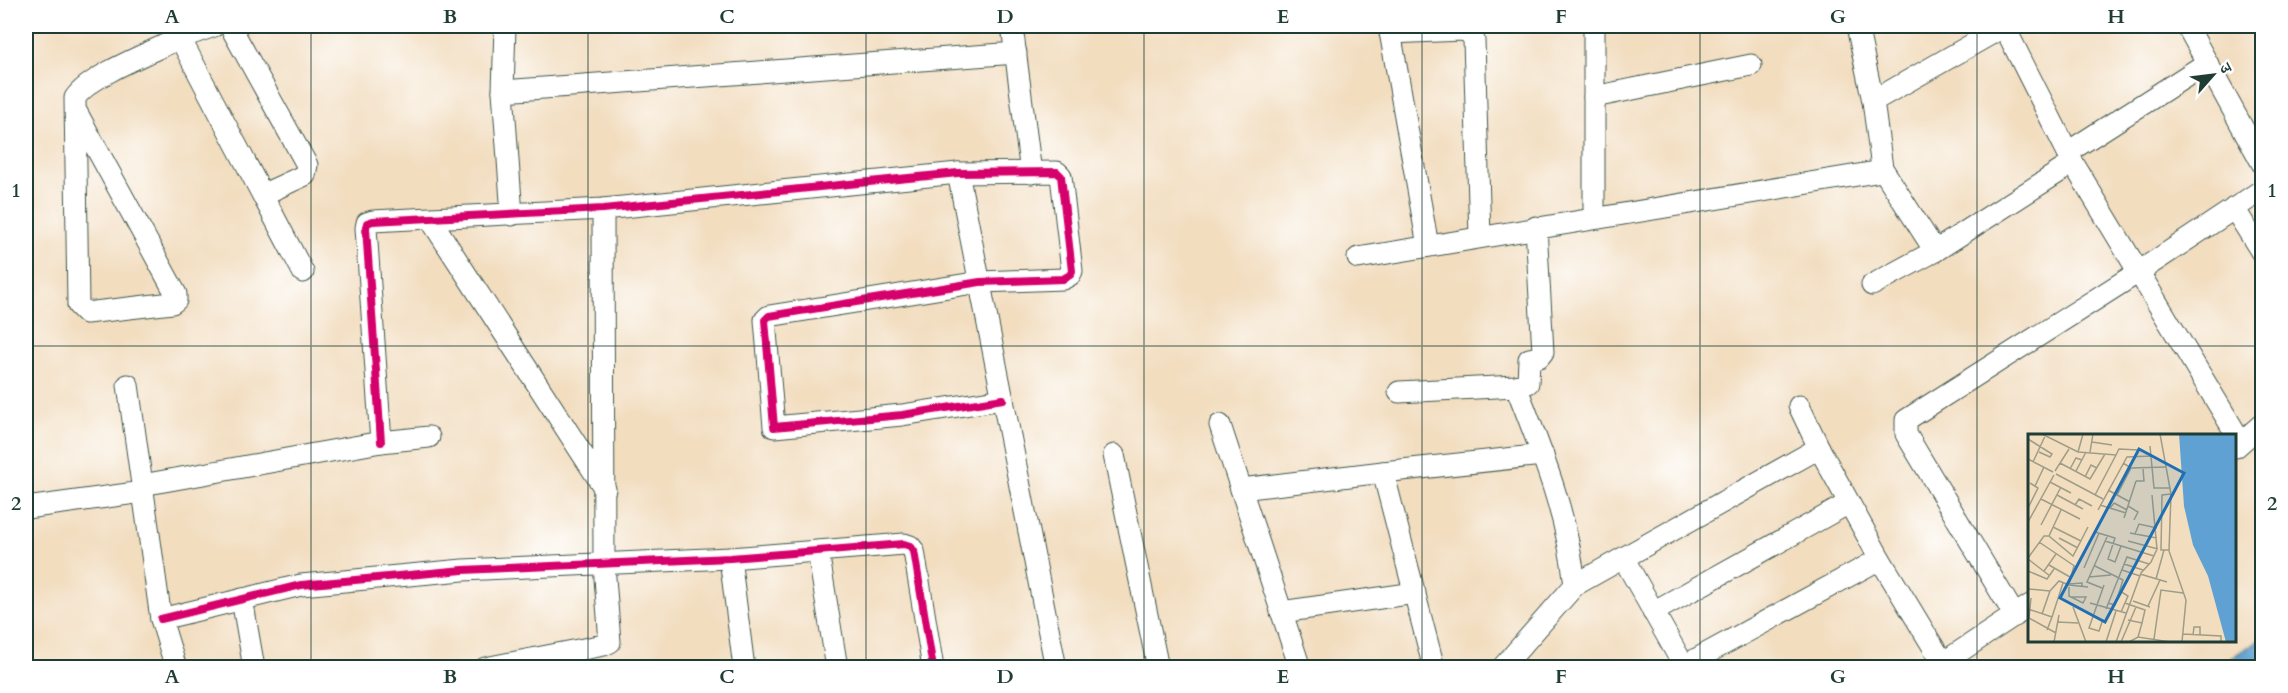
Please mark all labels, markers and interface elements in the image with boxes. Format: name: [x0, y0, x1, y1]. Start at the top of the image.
text: A: [164, 3, 180, 30]
text: B: [443, 3, 457, 30]
text: C: [719, 3, 735, 30]
text: D: [996, 3, 1014, 30]
text: E: [1277, 3, 1289, 30]
text: F: [1555, 3, 1567, 30]
text: G: [1830, 3, 1846, 30]
text: H: [2107, 3, 2125, 30]
north arrow: [2183, 45, 2243, 105]
text: उ: [2213, 59, 2238, 79]
text: 1: [11, 177, 21, 204]
text: 1: [2267, 177, 2277, 204]
inset map: [2028, 434, 2237, 642]
text: 2: [11, 490, 21, 517]
text: 2: [2267, 490, 2277, 517]
text: A: [164, 663, 180, 690]
text: B: [443, 663, 457, 690]
text: C: [719, 663, 735, 690]
text: D: [996, 663, 1014, 690]
text: E: [1277, 663, 1289, 690]
text: F: [1555, 663, 1567, 690]
text: G: [1830, 663, 1846, 690]
text: H: [2107, 663, 2125, 690]

